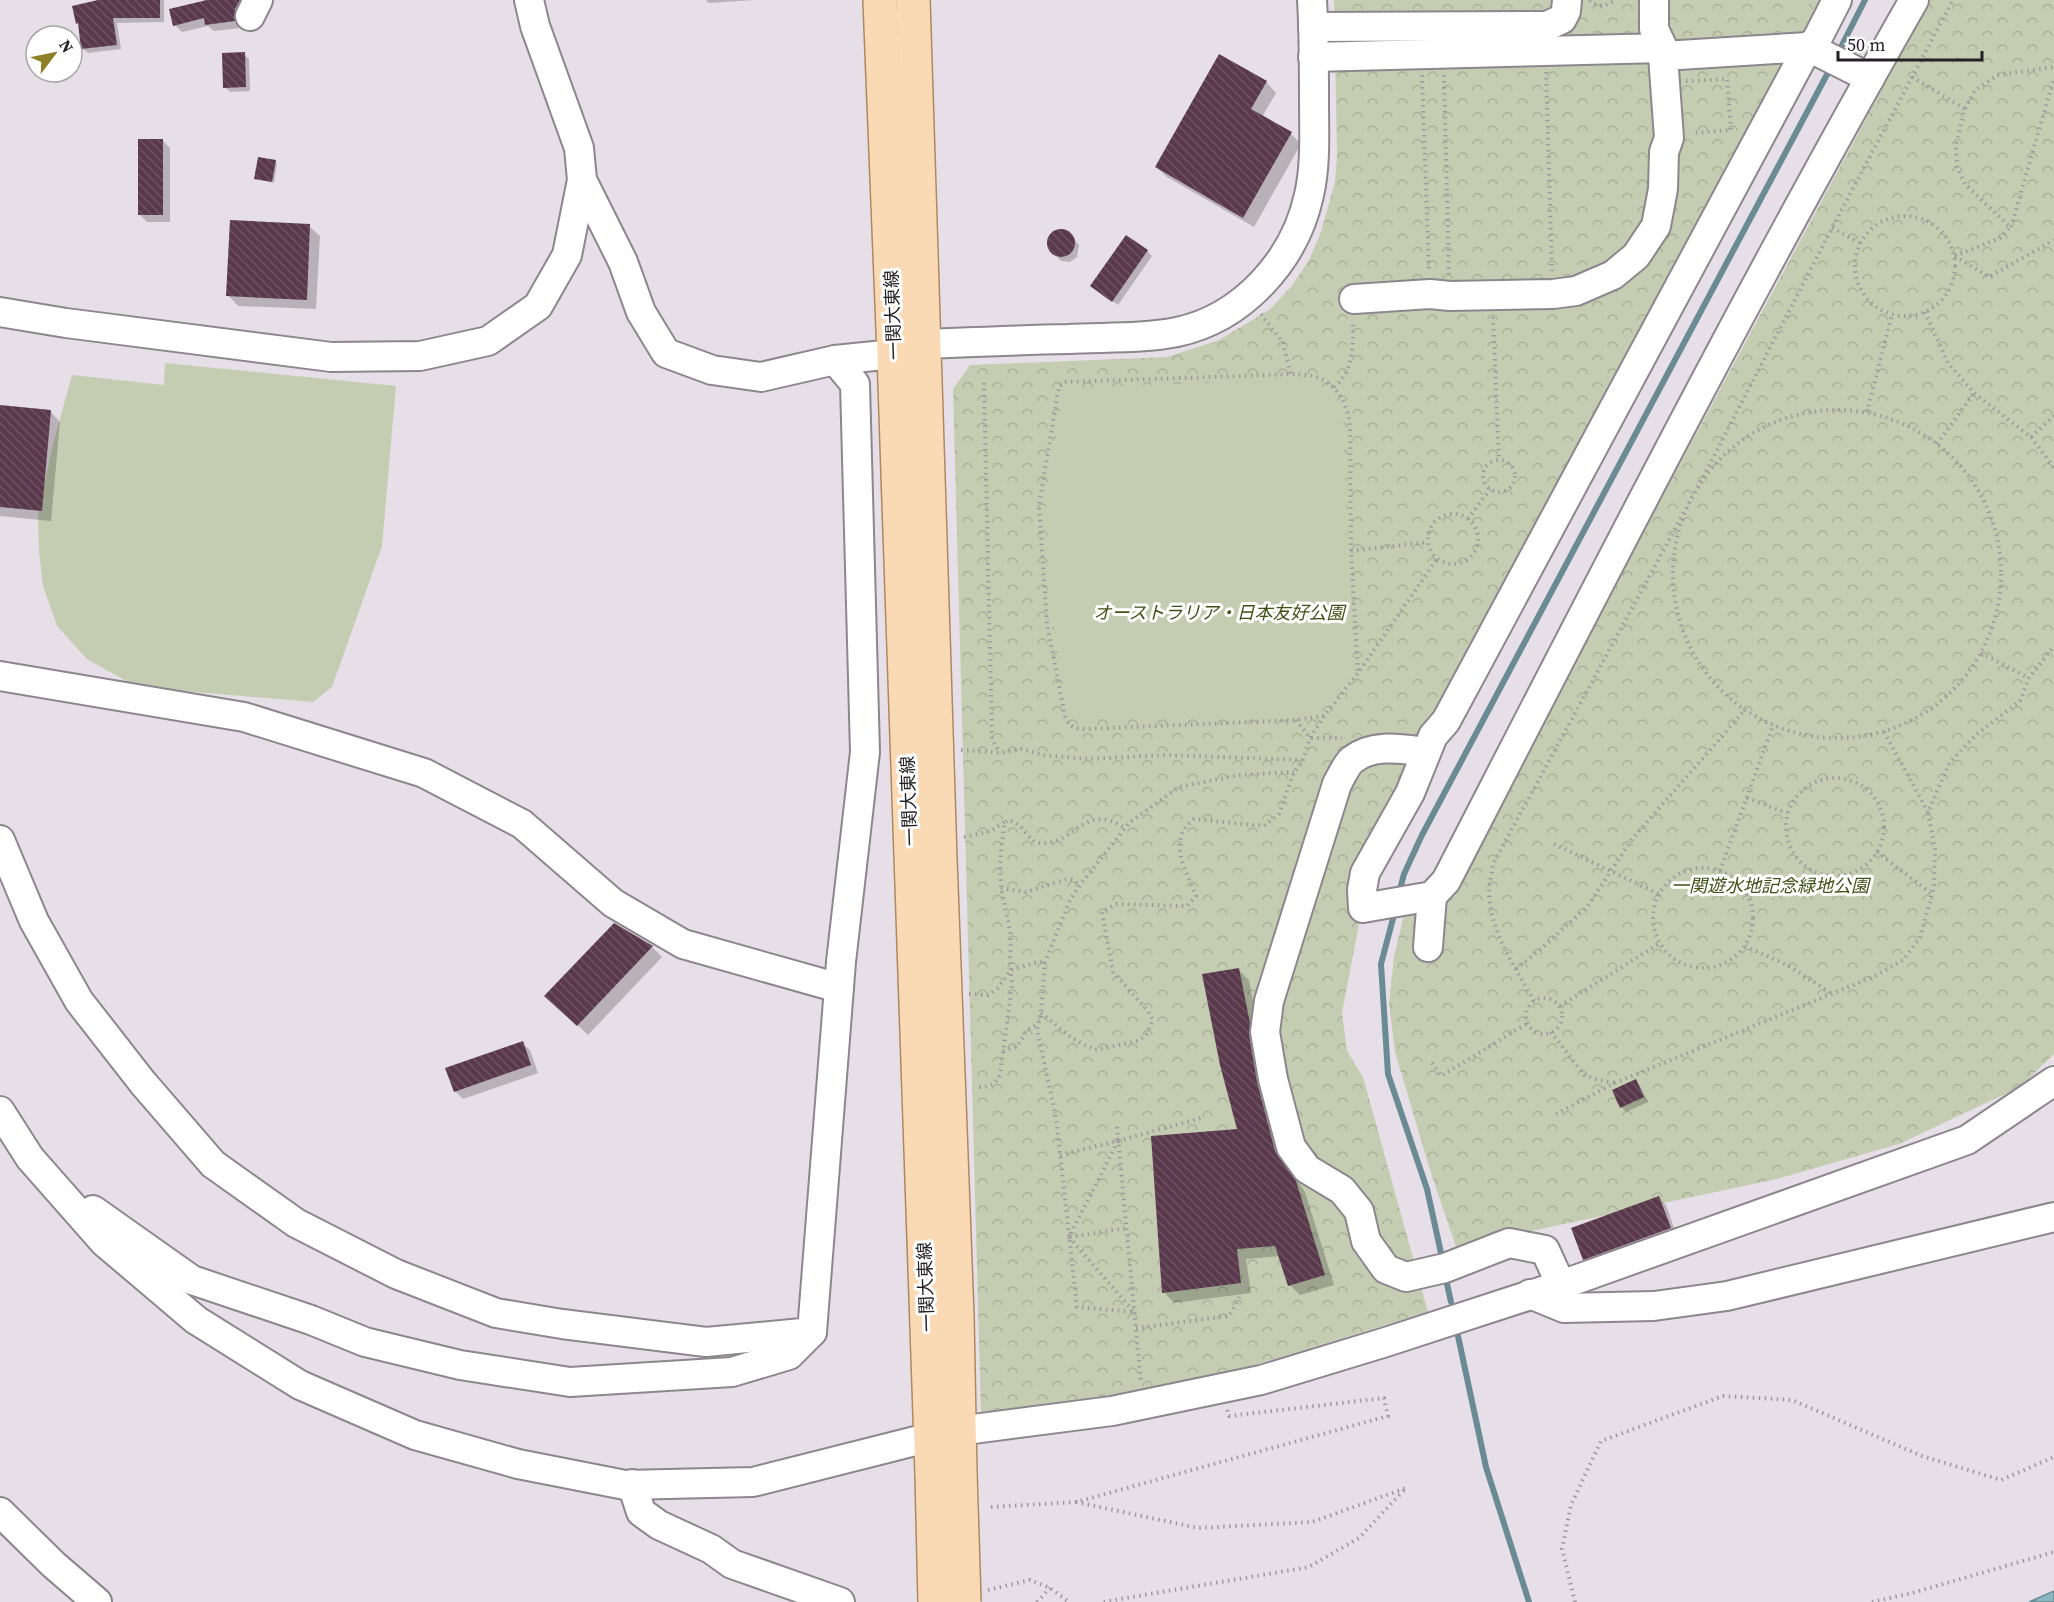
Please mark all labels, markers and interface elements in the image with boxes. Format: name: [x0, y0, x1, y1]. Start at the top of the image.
north arrow: [24, 24, 84, 84]
scale bar: [1838, 24, 1982, 62]
text: 50 m: [1847, 32, 1885, 57]
text: N: [54, 35, 79, 57]
street label: 一関大東線: [878, 270, 907, 360]
park label: オーストラリア・日本友好公園: [1093, 600, 1348, 625]
street label: 一関大東線: [894, 756, 923, 846]
park label: 一関遊水地記念緑地公園: [1671, 873, 1872, 898]
street label: 一関大東線: [911, 1242, 940, 1332]

